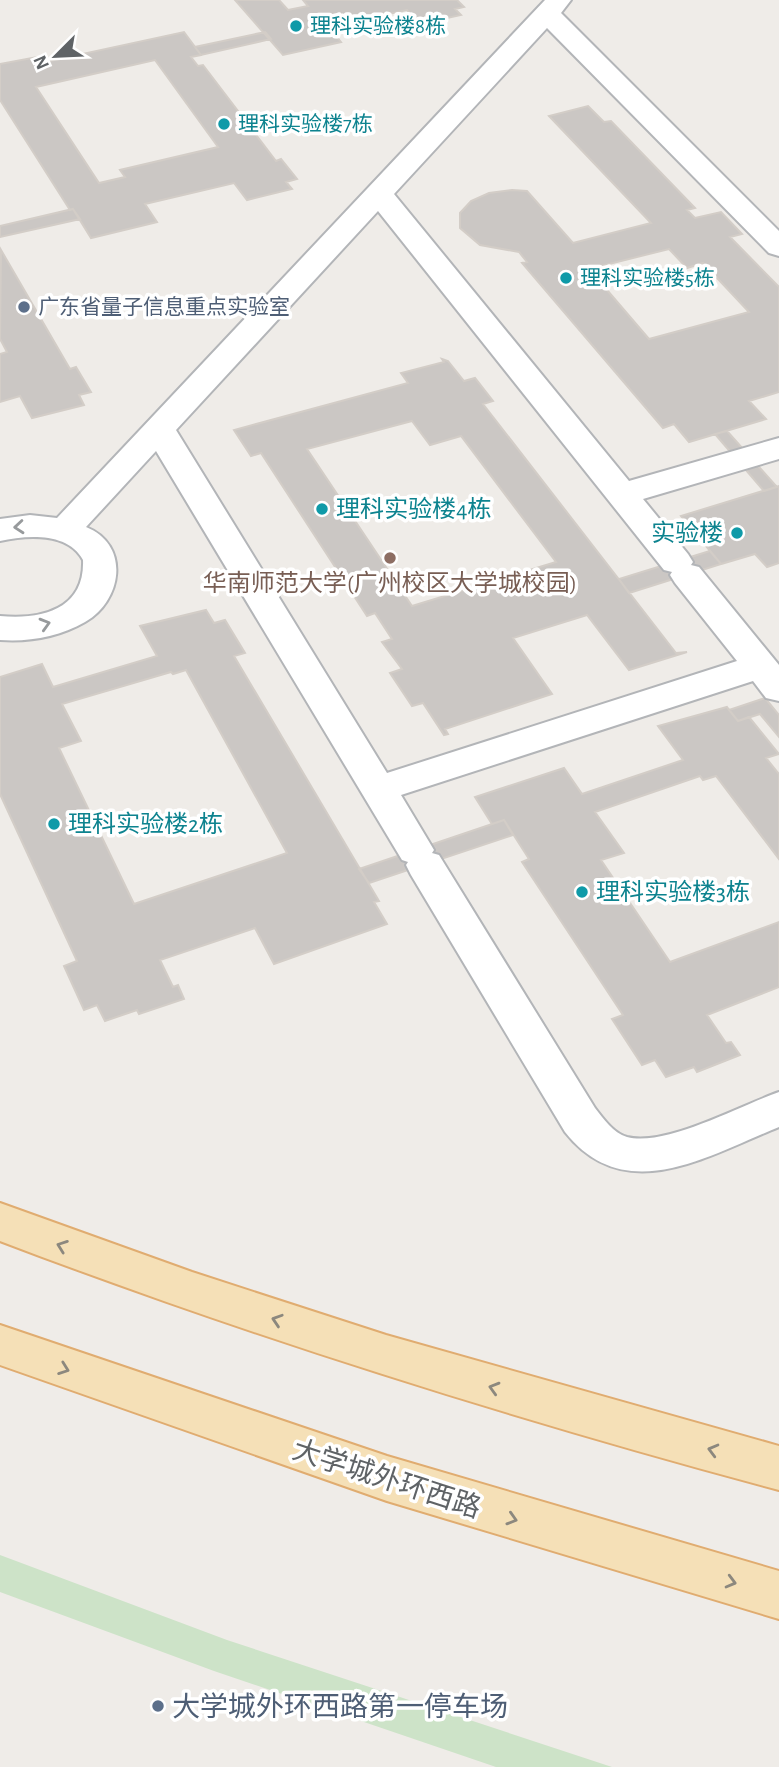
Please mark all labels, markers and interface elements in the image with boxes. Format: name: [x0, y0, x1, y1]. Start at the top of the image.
place label: 理科实验楼8栋: [310, 15, 446, 37]
marker: 理科实验楼8栋: [288, 18, 304, 34]
north arrow: [21, 21, 91, 91]
text: N: [30, 52, 53, 72]
place label: 理科实验楼7栋: [238, 113, 373, 135]
marker: 理科实验楼7栋: [216, 116, 232, 132]
place label: 理科实验楼5栋: [580, 267, 715, 289]
marker: 理科实验楼5栋: [558, 270, 574, 286]
place label: 广东省量子信息重点实验室: [38, 295, 290, 318]
marker: 广东省量子信息重点实验室: [16, 299, 32, 315]
place label: 理科实验楼4栋: [336, 496, 492, 522]
marker: 理科实验楼4栋: [314, 501, 330, 517]
one-way arrow: [13, 519, 24, 534]
place label: 实验楼: [651, 520, 723, 546]
marker: 实验楼: [729, 525, 745, 541]
marker: 华南师范大学(广州校区大学城校园): [382, 550, 398, 566]
place label: 华南师范大学(广州校区大学城校园): [203, 570, 577, 596]
one-way arrow: [39, 618, 51, 633]
place label: 理科实验楼2栋: [68, 811, 223, 837]
marker: 理科实验楼2栋: [46, 816, 62, 832]
place label: 理科实验楼3栋: [596, 879, 750, 905]
marker: 理科实验楼3栋: [574, 884, 590, 900]
one-way arrow: [57, 1240, 69, 1254]
one-way arrow: [271, 1314, 284, 1328]
one-way arrow: [57, 1360, 69, 1374]
one-way arrow: [488, 1382, 500, 1397]
street label: 大学城外环西路: [289, 1434, 485, 1524]
one-way arrow: [707, 1444, 719, 1459]
one-way arrow: [506, 1510, 518, 1525]
one-way arrow: [724, 1573, 736, 1588]
place label: 大学城外环西路第一停车场: [172, 1692, 508, 1722]
marker: 大学城外环西路第一停车场: [150, 1698, 166, 1714]

